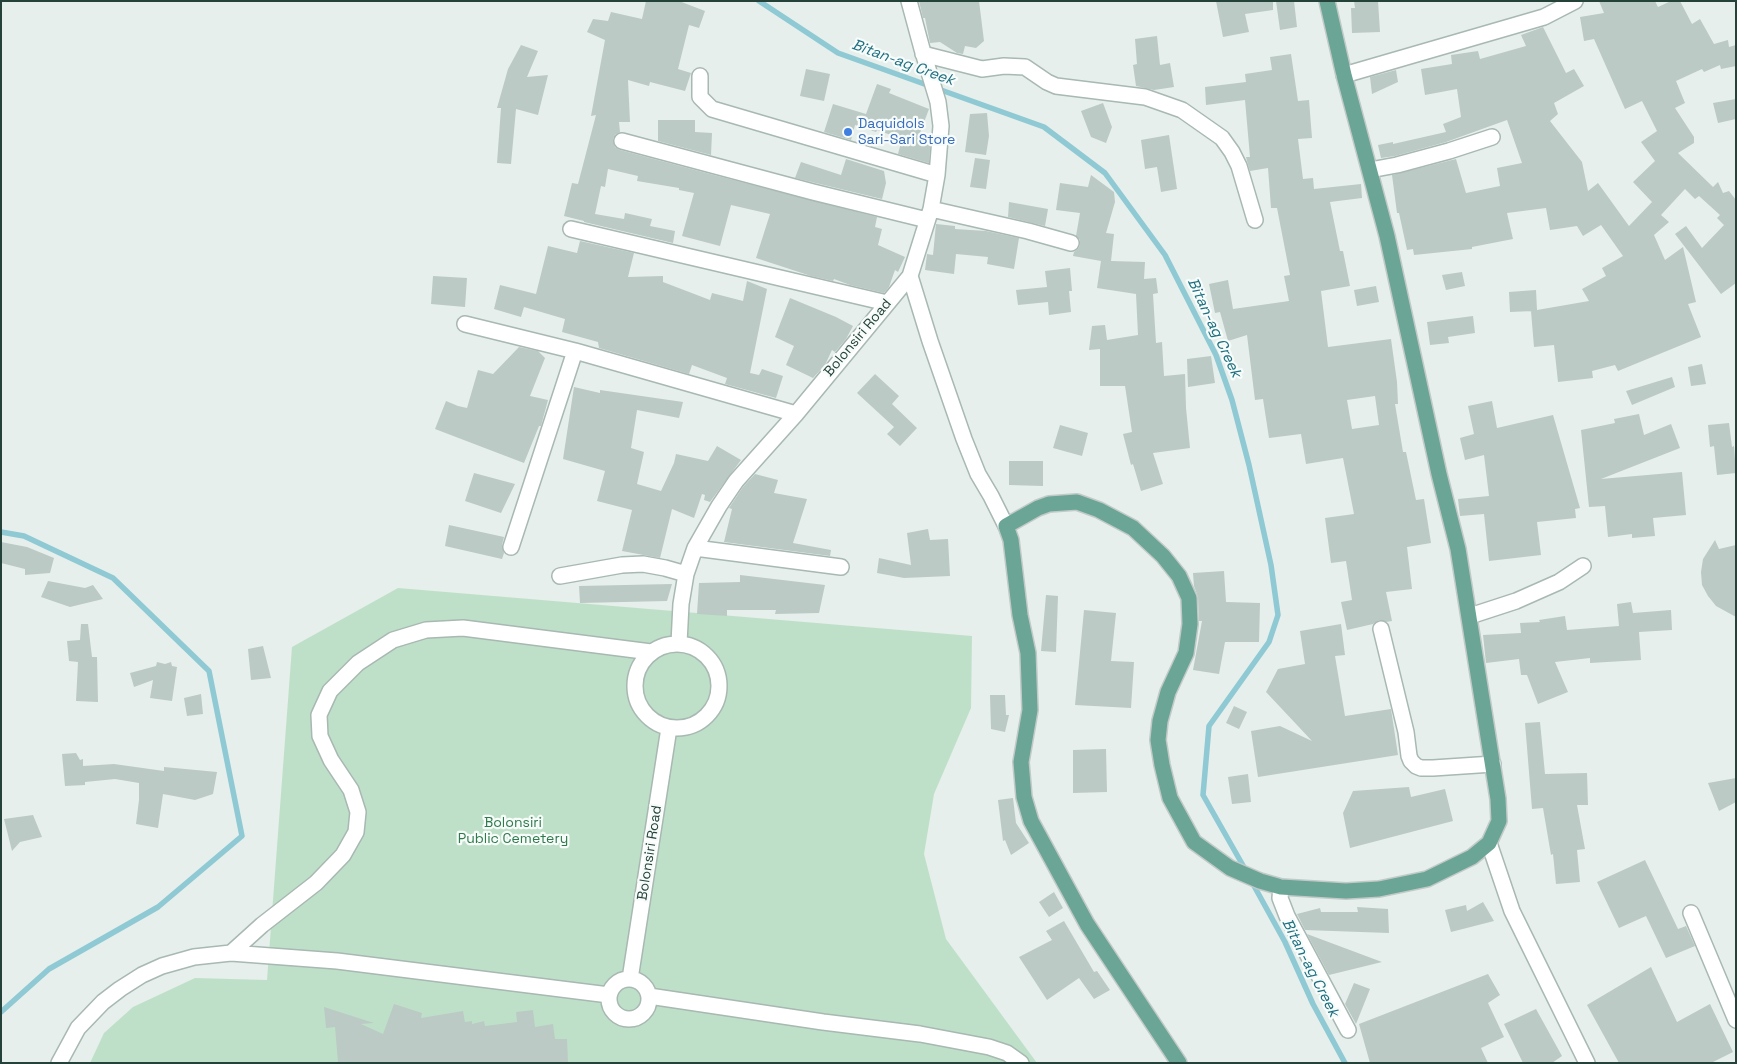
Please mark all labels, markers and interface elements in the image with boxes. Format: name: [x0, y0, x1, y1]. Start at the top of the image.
water label: Bitan-ag Creek: [849, 36, 957, 90]
place label: Daquidols Sari-Sari Store: [858, 116, 955, 148]
marker: Daquidols Sari-Sari Store: [842, 126, 854, 138]
water label: Bitan-ag Creek: [1183, 275, 1245, 381]
street label: Bolonsiri Road: [821, 296, 895, 380]
street label: Bolonsiri Road: [634, 804, 666, 902]
park label: Bolonsiri Public Cemetery: [458, 815, 568, 848]
water label: Bitan-ag Creek: [1278, 916, 1342, 1020]

